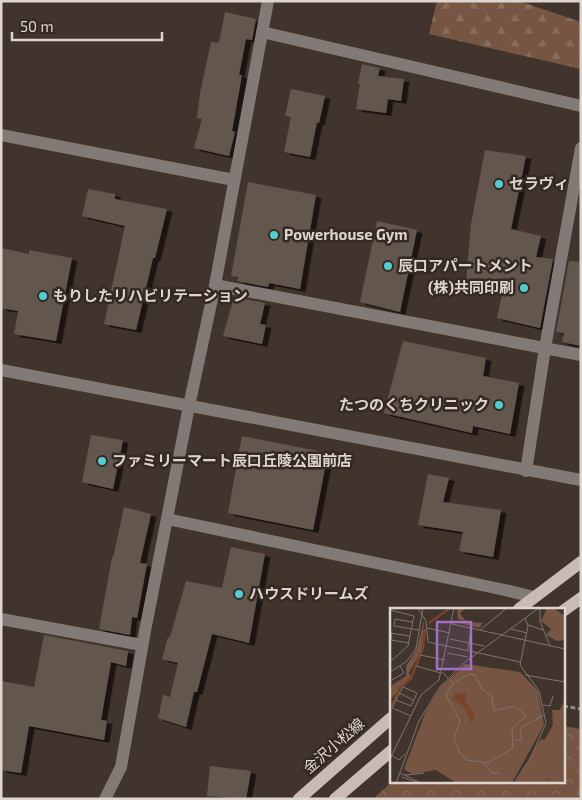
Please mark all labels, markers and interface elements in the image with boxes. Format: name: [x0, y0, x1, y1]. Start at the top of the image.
scale bar: [12, 10, 162, 42]
text: 50 m: [20, 17, 54, 35]
place label: セラヴィ: [509, 174, 569, 192]
marker: セラヴィ: [493, 178, 505, 190]
place label: Powerhouse Gym: [284, 225, 407, 244]
marker: Powerhouse Gym: [268, 229, 280, 241]
place label: 辰口アパートメント: [398, 256, 533, 274]
marker: 辰口アパートメント: [382, 260, 394, 272]
place label: (株)共同印刷: [428, 278, 514, 296]
marker: (株)共同印刷: [518, 282, 530, 294]
place label: もりしたリハビリテーション: [53, 286, 248, 304]
marker: もりしたリハビリテーション: [37, 290, 49, 302]
place label: たつのくちクリニック: [339, 395, 489, 413]
marker: たつのくちクリニック: [493, 399, 505, 411]
place label: ファミリーマート辰口丘陵公園前店: [112, 451, 352, 469]
marker: ファミリーマート辰口丘陵公園前店: [96, 455, 108, 467]
place label: ハウスドリームズ: [249, 584, 369, 602]
marker: ハウスドリームズ: [233, 588, 245, 600]
inset map: [390, 608, 564, 782]
street label: 金沢小松線: [299, 714, 368, 777]

